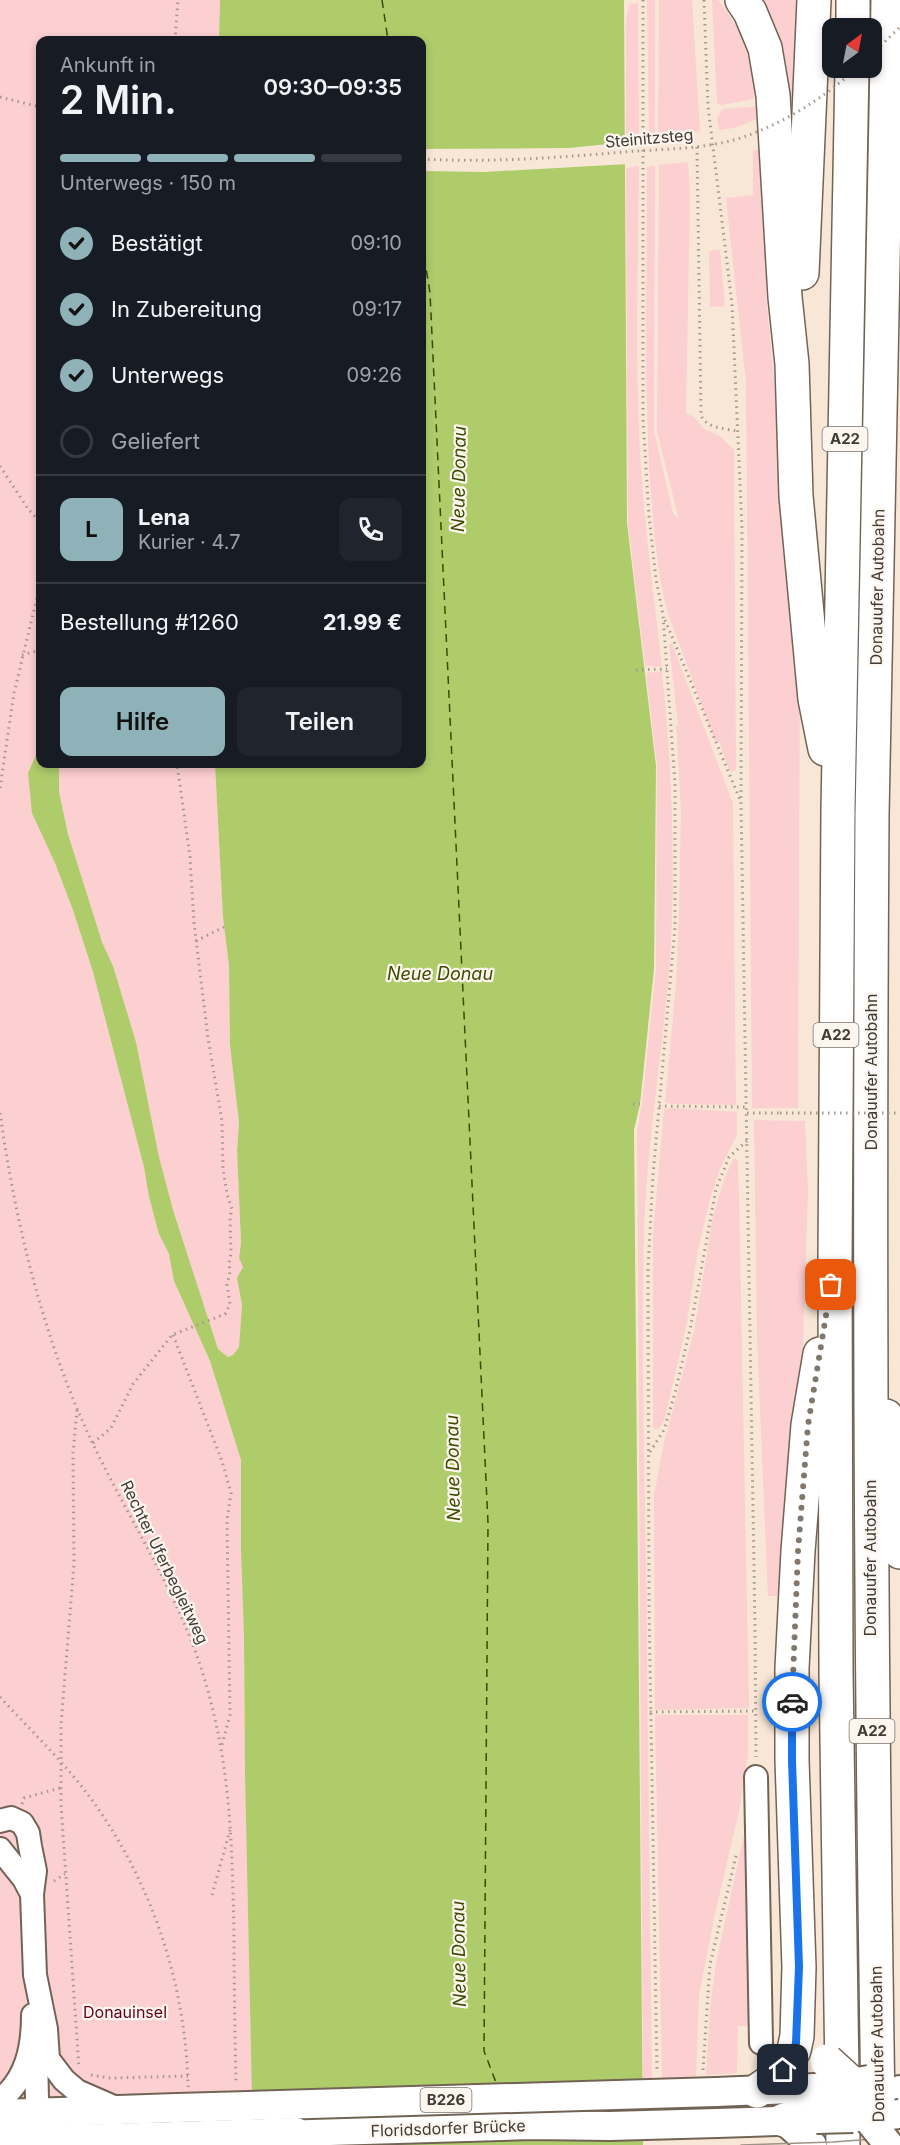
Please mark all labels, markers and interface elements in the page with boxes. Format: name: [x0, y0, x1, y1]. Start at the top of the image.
north arrow: [822, 18, 882, 78]
map controls: [822, 18, 882, 78]
text: Ankunft in: [60, 53, 156, 77]
text: 09:30–09:35: [263, 74, 402, 100]
text: 2 Min.: [60, 76, 177, 123]
street label: Steinitzsteg: [604, 124, 694, 152]
text: Unterwegs · 150 m: [60, 171, 236, 195]
icon: check: [60, 227, 93, 260]
text: Bestätigt: [111, 230, 203, 256]
text: 09:10: [350, 231, 402, 255]
icon: check: [60, 293, 93, 326]
text: In Zubereitung: [111, 296, 262, 322]
text: 09:17: [352, 297, 402, 321]
icon: check: [60, 359, 93, 392]
text: Unterwegs: [111, 362, 224, 388]
text: 09:26: [347, 363, 402, 387]
water label: Neue Donau: [447, 425, 470, 532]
road number: A22: [822, 427, 868, 451]
text: Geliefert: [111, 428, 200, 454]
button: phone: [339, 498, 402, 561]
text: Lena: [138, 504, 190, 530]
street label: Donauufer Autobahn: [866, 508, 888, 666]
text: L: [85, 516, 98, 542]
text: Kurier · 4.7: [138, 530, 241, 554]
text: Bestellung #1260: [60, 609, 239, 635]
text: 21.99 €: [323, 609, 402, 635]
button: Hilfe: [60, 687, 225, 756]
button: Teilen: [237, 687, 402, 756]
water label: Neue Donau: [387, 963, 493, 984]
street label: Donauufer Autobahn: [861, 994, 881, 1150]
road number: A22: [814, 1023, 858, 1047]
pin: [805, 1259, 856, 1310]
icon: bag: [814, 1268, 847, 1301]
water label: Neue Donau: [441, 1414, 464, 1521]
street label: Rechter Uferbegleitweg: [117, 1477, 213, 1647]
street label: Donauufer Autobahn: [860, 1480, 880, 1636]
courier: [762, 1672, 822, 1732]
icon: car: [776, 1686, 809, 1719]
road number: A22: [850, 1719, 894, 1743]
water label: Neue Donau: [447, 1900, 470, 2007]
street label: Donauufer Autobahn: [866, 1965, 888, 2123]
park label: Donauinsel: [83, 2002, 167, 2022]
pin: [757, 2044, 808, 2095]
icon: home: [766, 2053, 799, 2086]
road number: B226: [420, 2088, 472, 2112]
street label: Floridsdorfer Brücke: [370, 2115, 526, 2141]

